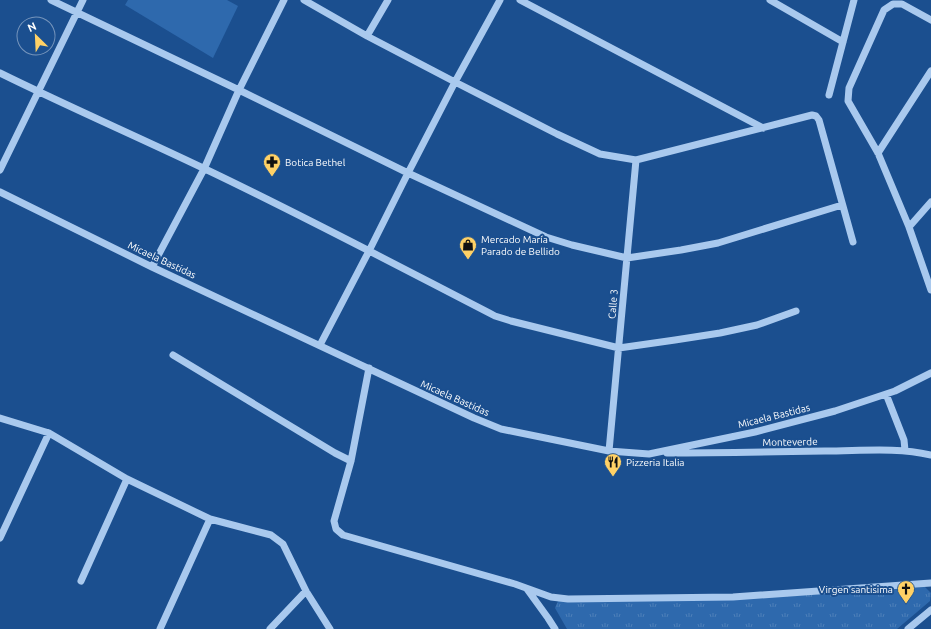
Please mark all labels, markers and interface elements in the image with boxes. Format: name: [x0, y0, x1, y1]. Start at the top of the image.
north arrow: [16, 16, 56, 56]
text: N: [26, 20, 38, 34]
pharmacy icon: Botica Bethel: [262, 152, 282, 177]
place label: Botica Bethel: [285, 157, 346, 168]
place label: Mercado María Parado de Bellido: [481, 234, 560, 257]
shop icon: Mercado María Parado de Bellido: [458, 235, 478, 260]
street label: Micaela Bastidas: [126, 239, 198, 281]
street label: Calle 3: [606, 289, 620, 319]
street label: Micaela Bastidas: [419, 378, 491, 418]
street label: Micaela Bastidas: [737, 402, 811, 430]
street label: Monteverde: [762, 436, 818, 448]
restaurant icon: Pizzeria Italia: [603, 452, 623, 477]
place label: Pizzeria Italia: [626, 457, 685, 468]
church icon: Virgen santisima: [896, 579, 916, 604]
place label: Virgen santisima: [819, 584, 893, 595]

